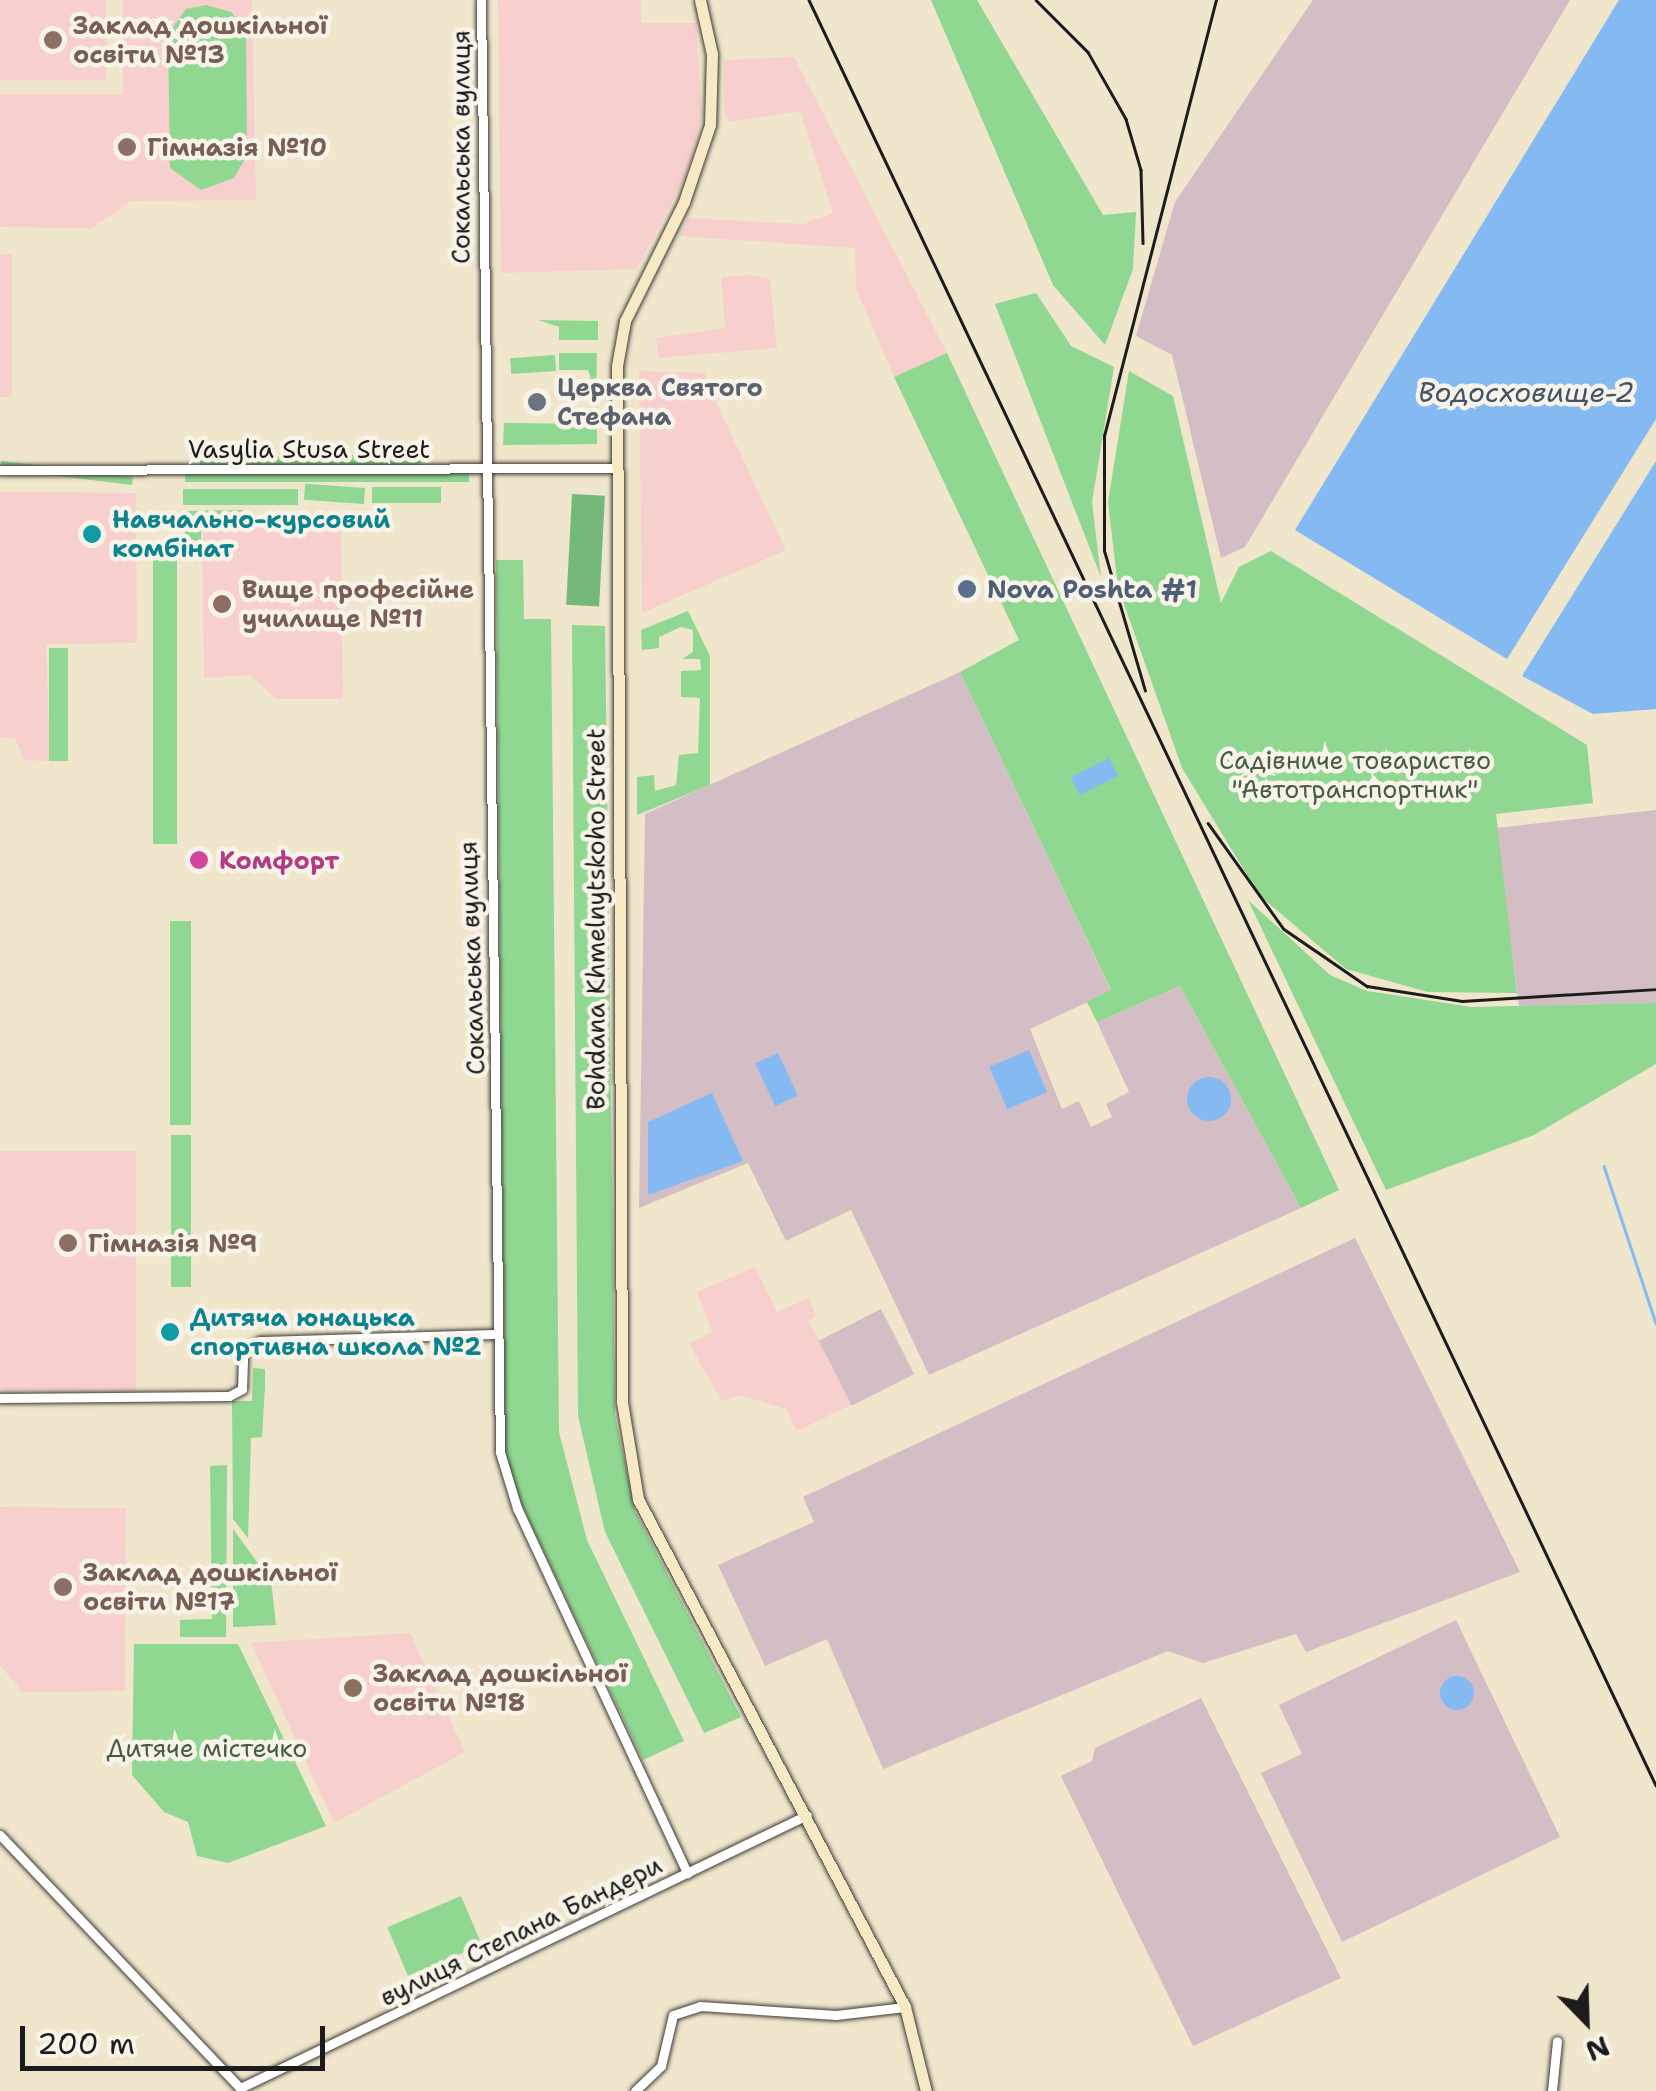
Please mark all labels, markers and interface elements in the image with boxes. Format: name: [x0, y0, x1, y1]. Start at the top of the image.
place label: Заклад дошкільної освіти №13: [73, 11, 328, 70]
marker: Заклад дошкільної освіти №13: [42, 29, 64, 51]
street label: Сокальська вулиця: [446, 30, 476, 264]
place label: Гімназія №10: [147, 132, 327, 162]
marker: Гімназія №10: [116, 136, 138, 158]
place label: Церква Святого Стефана: [557, 373, 763, 432]
water label: Водосховище-2: [1418, 375, 1634, 409]
marker: Церква Святого Стефана: [526, 391, 548, 413]
street label: Vasylia Stusa Street: [188, 434, 430, 464]
place label: Навчально-курсовий комбінат: [112, 505, 390, 564]
marker: Навчально-курсовий комбінат: [81, 523, 103, 545]
place label: Nova Poshta #1: [987, 574, 1197, 604]
place label: Вище професійне училище №11: [242, 575, 474, 634]
marker: Nova Poshta #1: [956, 578, 978, 600]
marker: Вище професійне училище №11: [211, 593, 233, 615]
street label: Bohdana Khmelnytskoho Street: [581, 728, 611, 1110]
park label: Садівниче товариство "Автотранспортник": [1219, 746, 1491, 805]
street label: Сокальська вулиця: [453, 841, 491, 1075]
place label: Комфорт: [219, 845, 339, 875]
marker: Комфорт: [188, 849, 210, 871]
place label: Гімназія №9: [88, 1228, 257, 1258]
marker: Гімназія №9: [57, 1232, 79, 1254]
place label: Дитяча юнацька спортивна школа №2: [190, 1303, 481, 1362]
marker: Дитяча юнацька спортивна школа №2: [159, 1321, 181, 1343]
place label: Заклад дошкільної освіти №17: [83, 1558, 338, 1617]
marker: Заклад дошкільної освіти №17: [52, 1576, 74, 1598]
place label: Заклад дошкільної освіти №18: [373, 1659, 628, 1718]
marker: Заклад дошкільної освіти №18: [342, 1677, 364, 1699]
park label: Дитяче містечко: [107, 1733, 307, 1763]
street label: вулиця Степана Бандери: [375, 1850, 667, 2012]
north arrow: [1536, 1971, 1636, 2071]
scale bar: [25, 2006, 330, 2068]
text: 200 m: [37, 2023, 135, 2064]
text: N: [1580, 2027, 1615, 2070]

